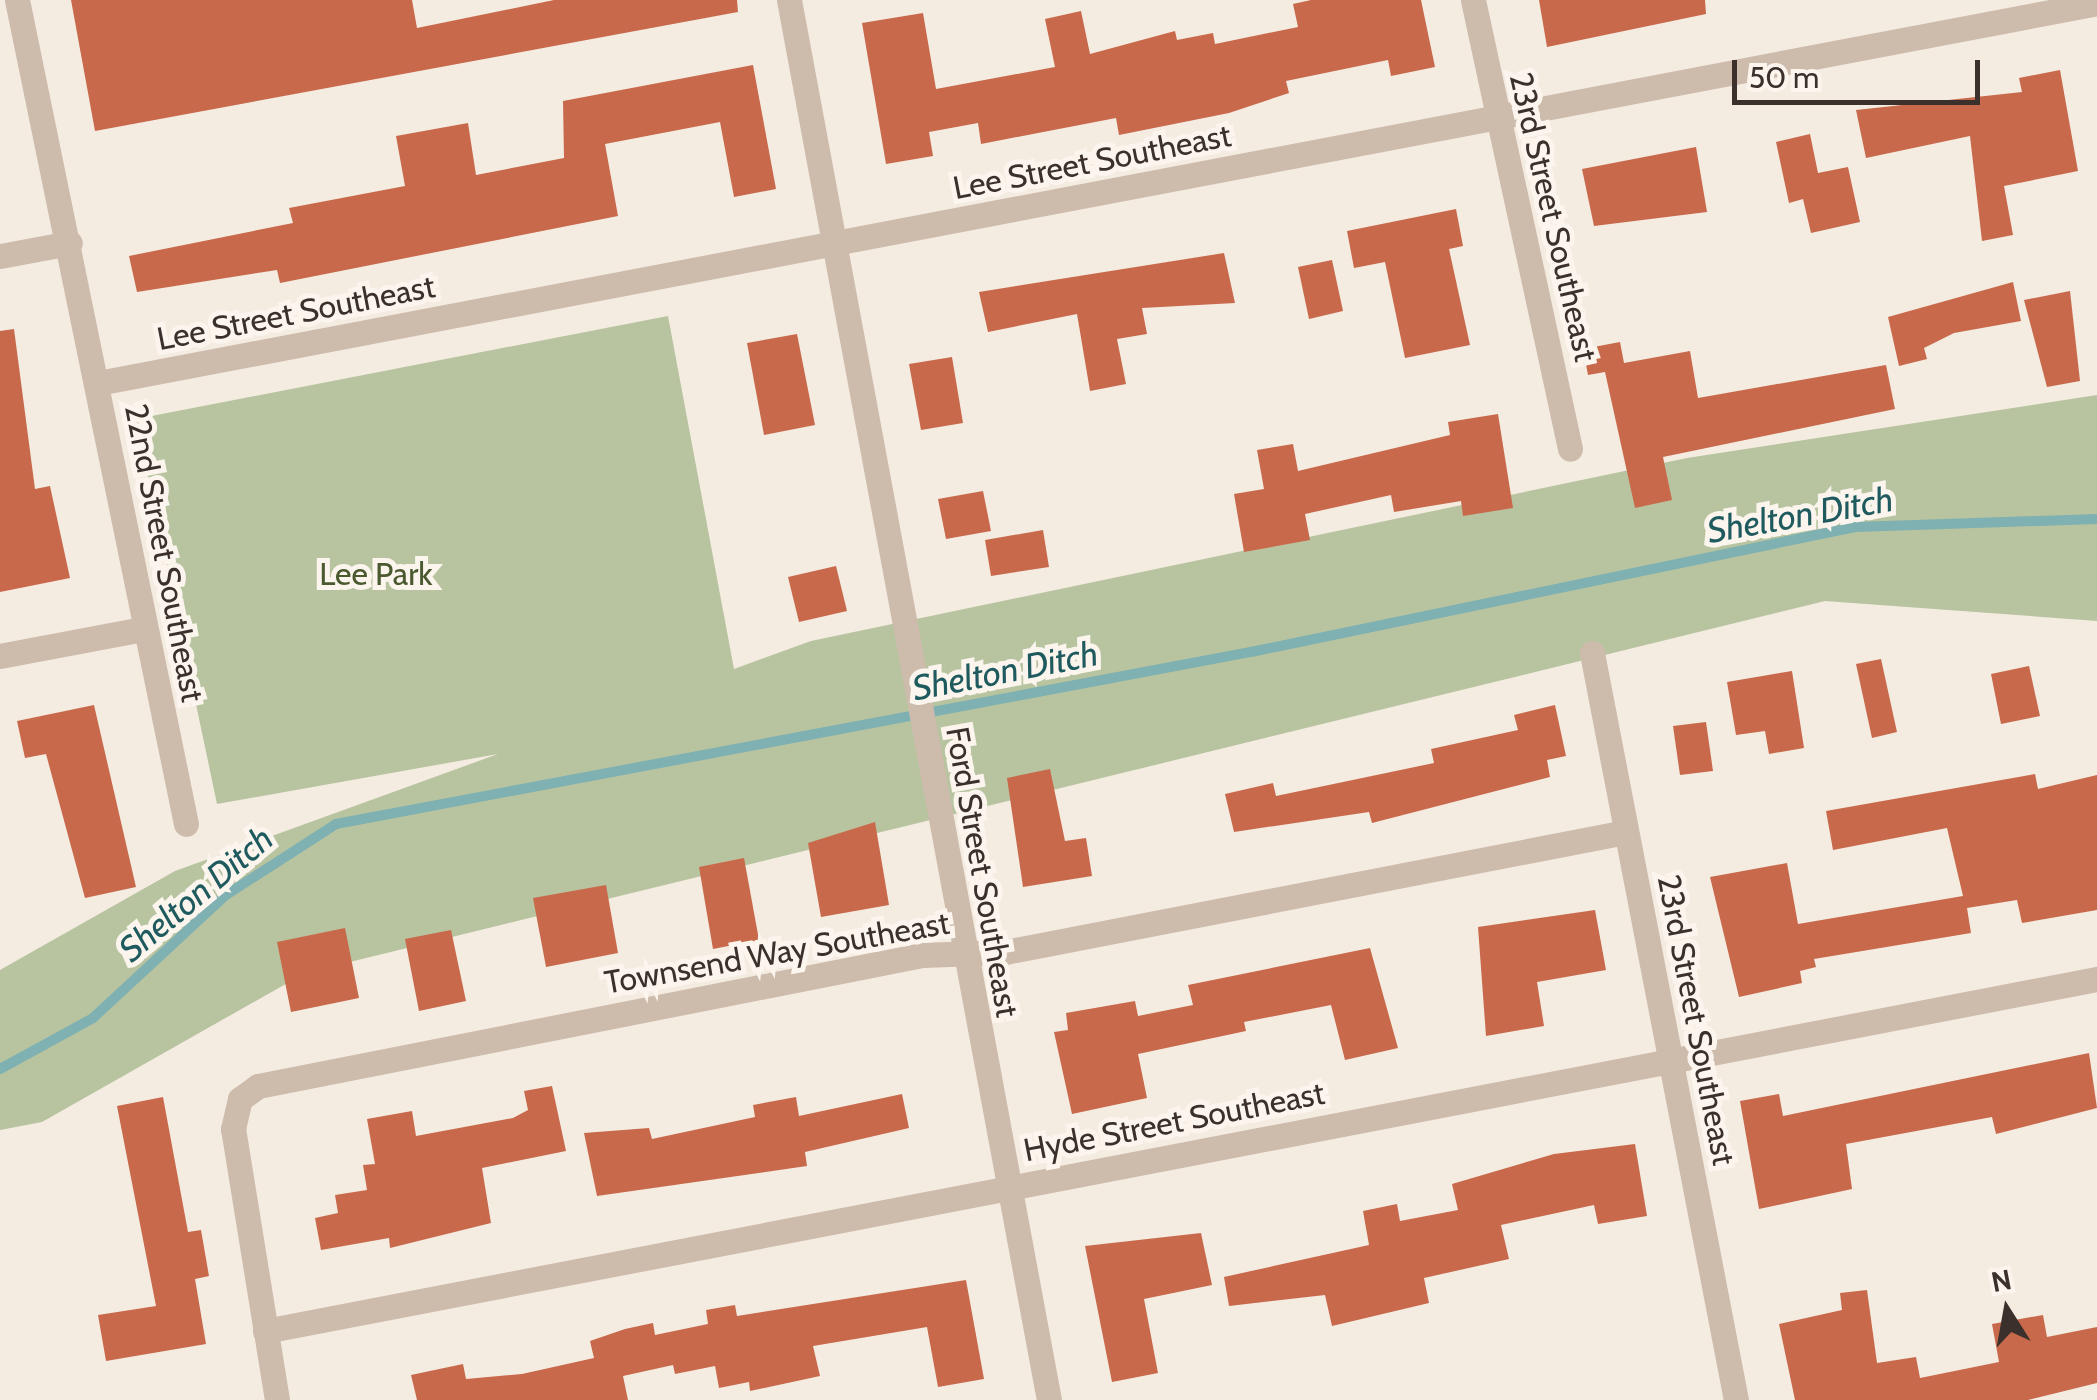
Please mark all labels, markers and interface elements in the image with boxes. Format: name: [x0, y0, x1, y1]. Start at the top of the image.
scale bar: [1737, 40, 1984, 102]
text: 50 m: [1749, 59, 1819, 96]
street label: 23rd Street Southeast: [1501, 69, 1605, 365]
street label: Lee Street Southeast: [950, 116, 1234, 208]
street label: Lee Street Southeast: [154, 267, 438, 359]
street label: 22nd Street Southeast: [116, 401, 212, 705]
water label: Shelton Ditch: [1704, 478, 1896, 552]
park label: Lee Park: [319, 555, 433, 593]
water label: Shelton Ditch: [909, 632, 1101, 710]
street label: Ford Street Southeast: [938, 724, 1026, 1020]
water label: Shelton Ditch: [110, 817, 282, 971]
street label: 23rd Street Southeast: [1649, 871, 1743, 1169]
street label: Townsend Way Southeast: [602, 904, 952, 1002]
street label: Hyde Street Southeast: [1020, 1074, 1328, 1170]
north arrow: [1957, 1260, 2057, 1360]
text: N: [1988, 1262, 2014, 1299]

